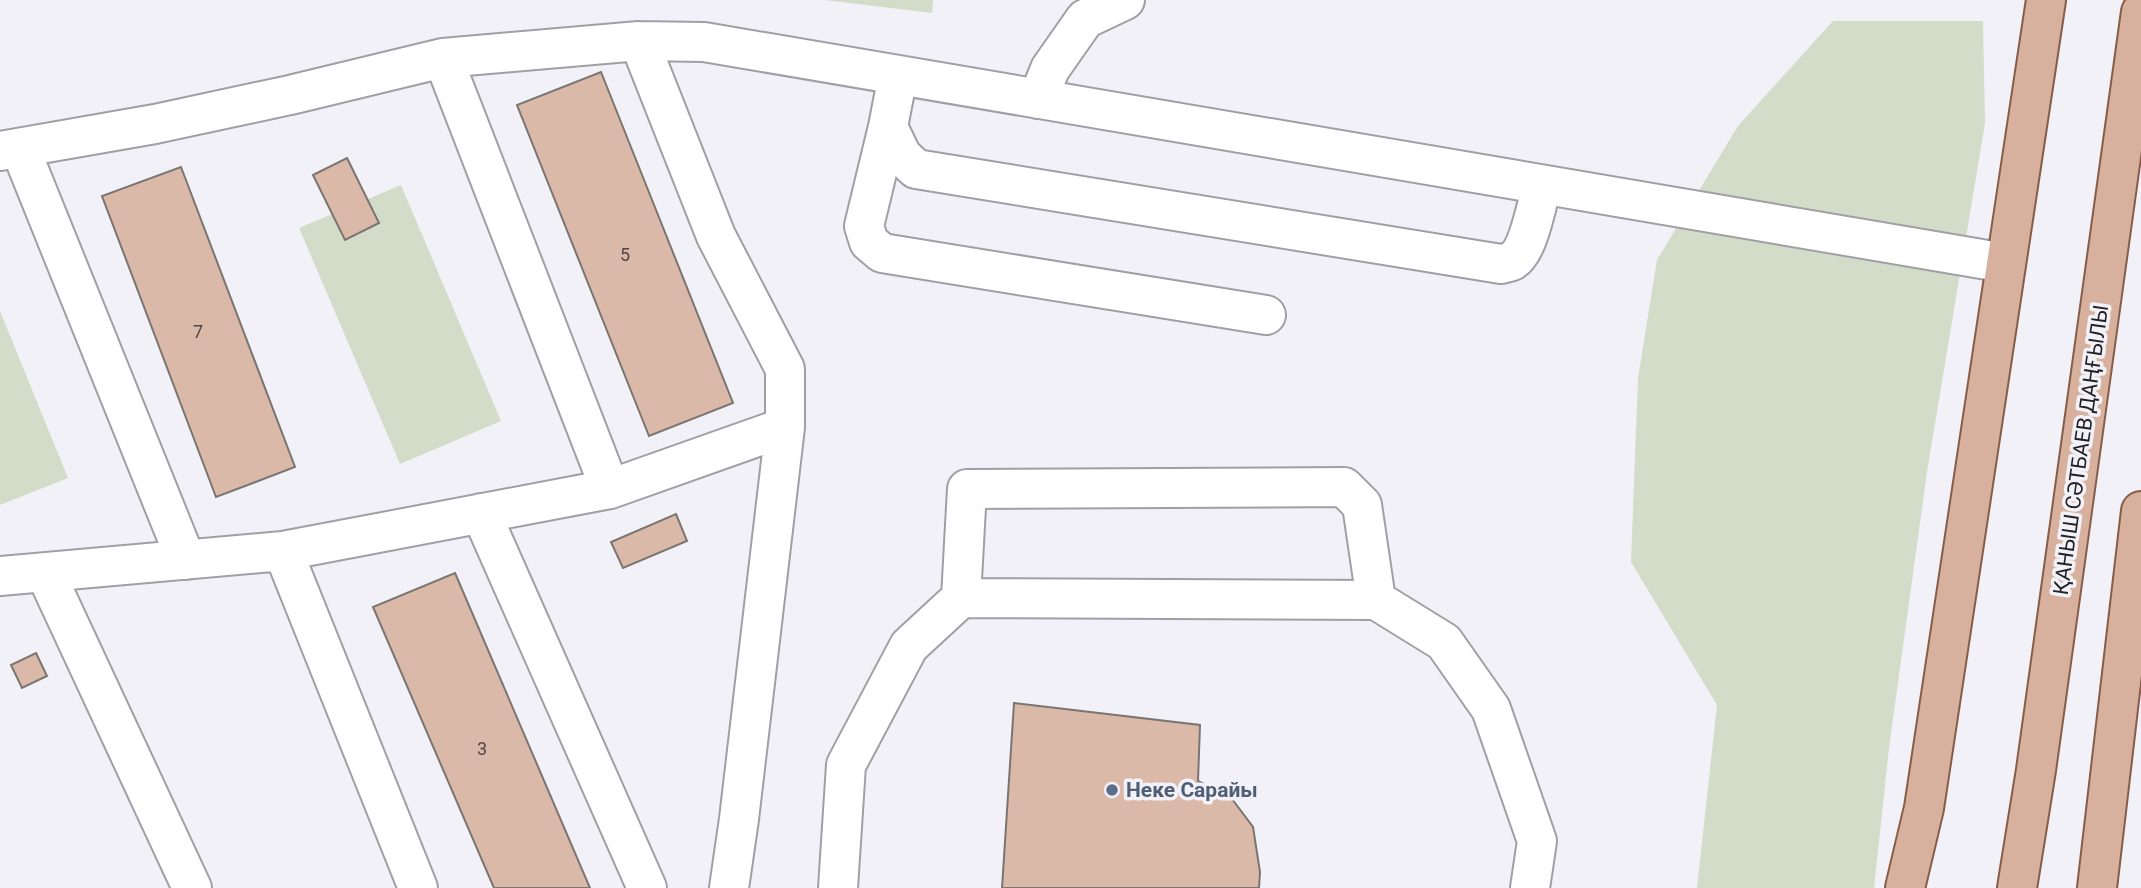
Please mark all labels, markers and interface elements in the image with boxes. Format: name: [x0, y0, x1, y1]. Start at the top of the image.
house number: 5: [620, 244, 630, 265]
street label: ҚАНЫШ СӘТБАЕВ ДАҢҒЫЛЫ: [2049, 303, 2113, 597]
house number: 7: [193, 321, 203, 342]
house number: 3: [477, 738, 487, 759]
place label: Неке Сарайы: [1126, 778, 1258, 802]
marker: Неке Сарайы: [1104, 782, 1120, 798]

